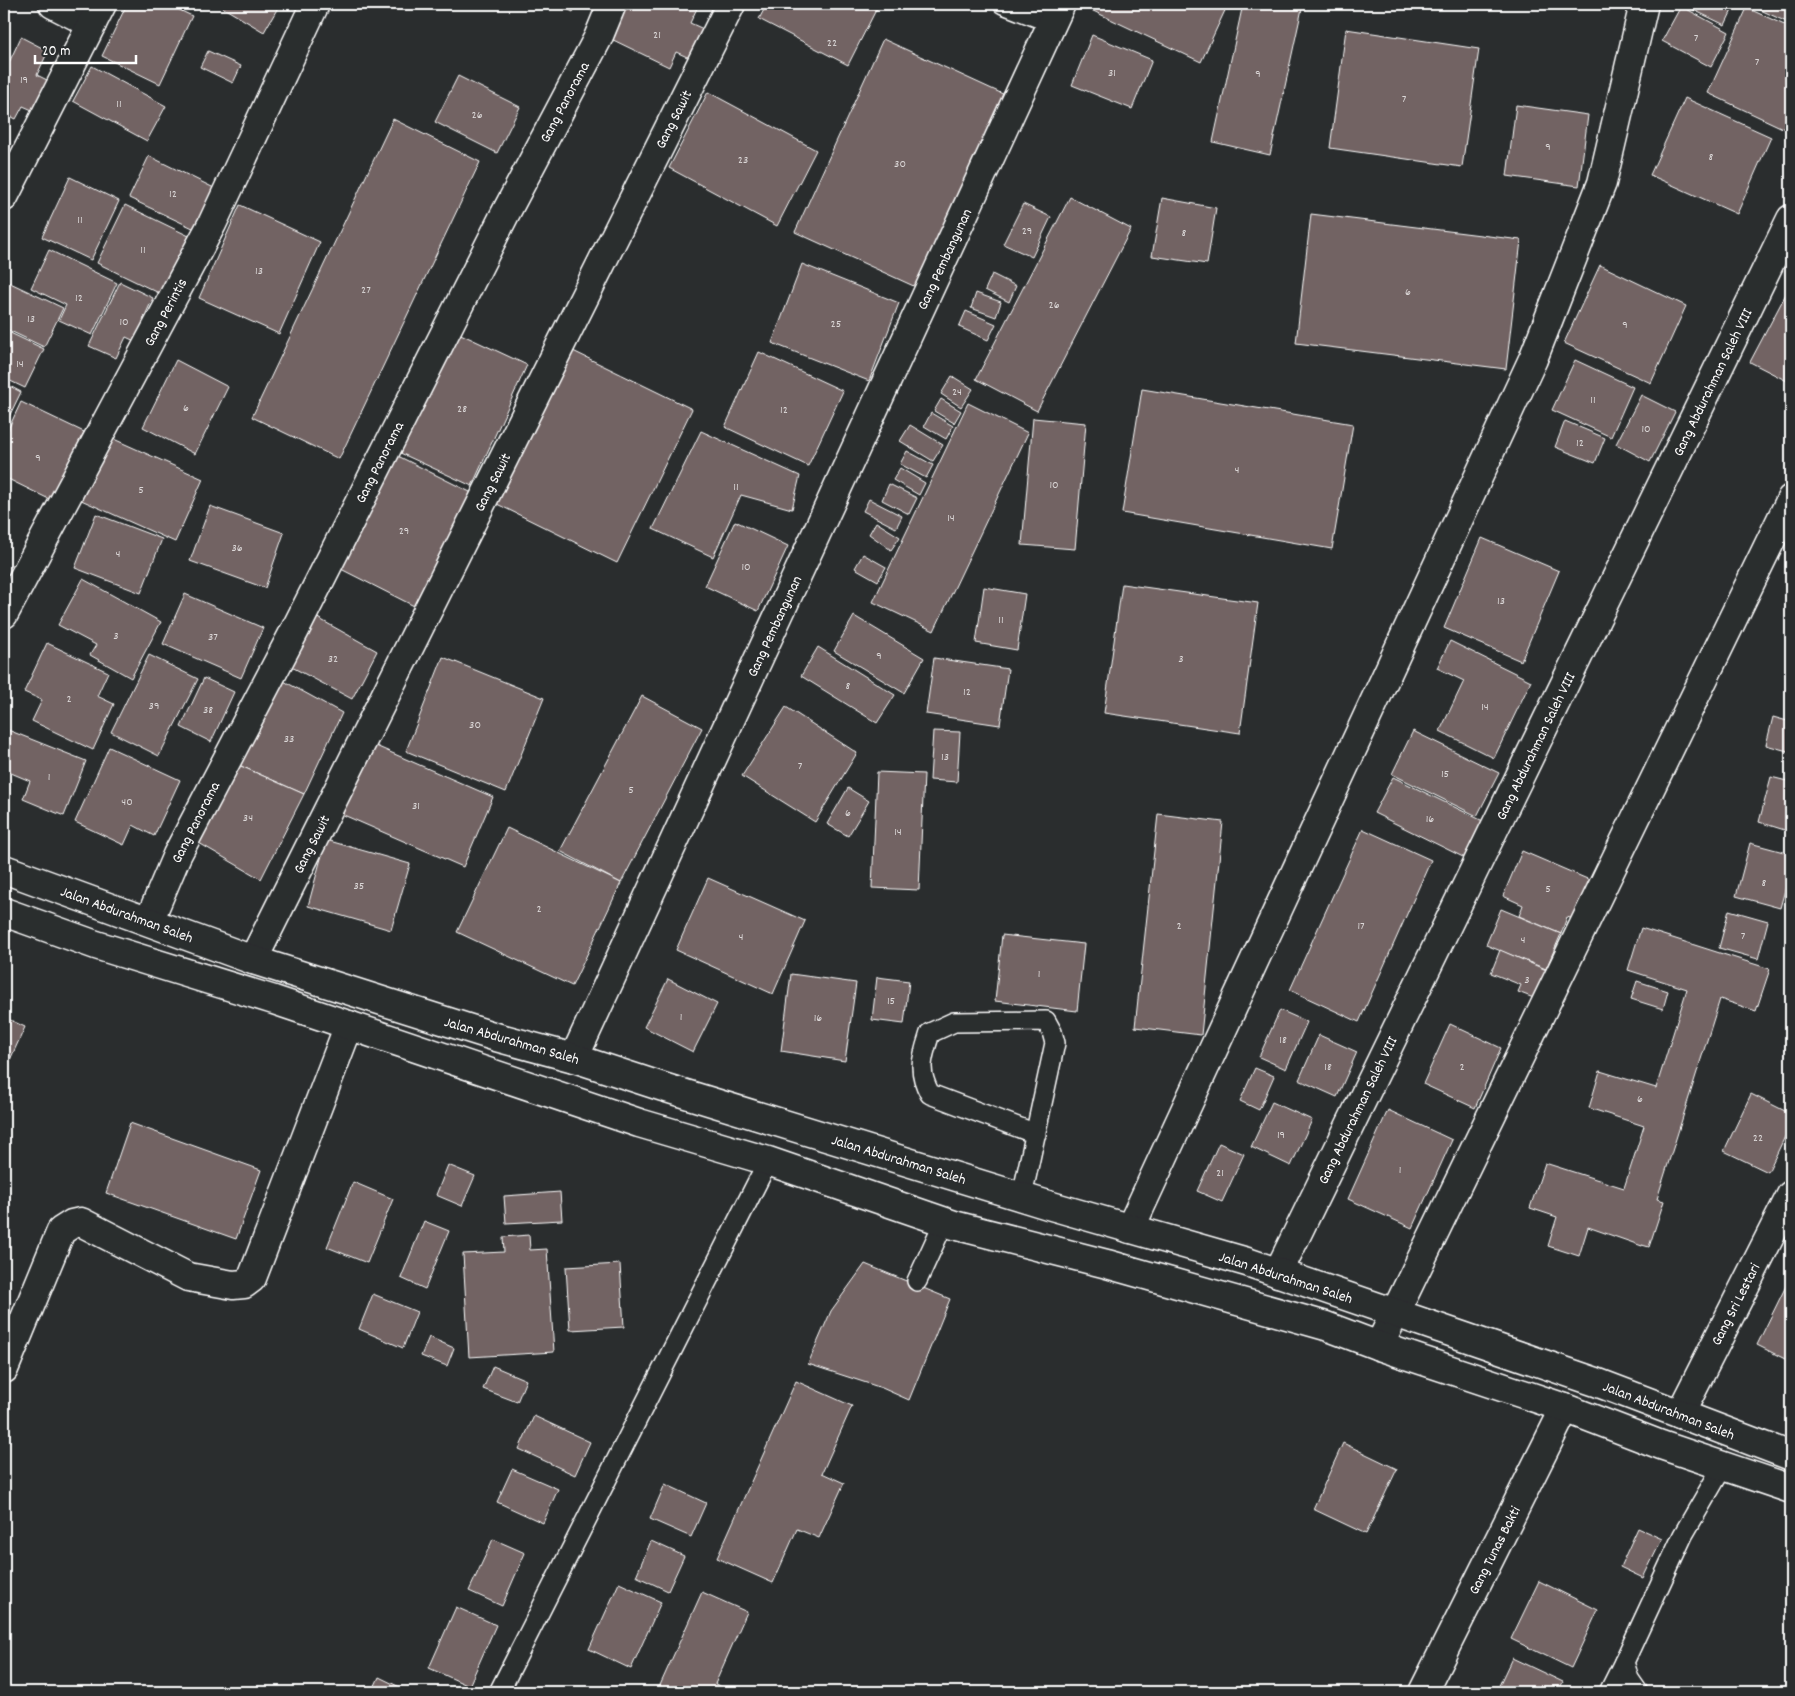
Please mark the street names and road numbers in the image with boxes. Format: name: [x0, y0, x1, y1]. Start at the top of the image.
street label: Gang Panorama: [535, 58, 597, 147]
street label: Gang Sawit: [651, 86, 699, 153]
street label: Gang Pembangunan: [913, 205, 979, 314]
street label: Gang Perintis: [139, 275, 194, 351]
street label: Gang Abdurahman Saleh VIII: [1668, 305, 1759, 461]
street label: Gang Panorama: [351, 417, 411, 508]
street label: Gang Sawit: [470, 449, 518, 516]
street label: Gang Pembangunan: [743, 572, 809, 681]
street label: Gang Abdurahman Saleh VIII: [1491, 669, 1582, 825]
street label: Gang Panorama: [167, 777, 227, 868]
street label: Gang Sawit: [289, 811, 337, 878]
street label: Jalan Abdurahman Saleh: [57, 882, 196, 950]
street label: Jalan Abdurahman Saleh: [441, 1012, 582, 1072]
street label: Gang Abdurahman Saleh VIII: [1313, 1033, 1404, 1189]
street label: Jalan Abdurahman Saleh: [828, 1130, 968, 1192]
street label: Jalan Abdurahman Saleh: [1216, 1247, 1355, 1311]
street label: Gang Sri Lestari: [1707, 1260, 1767, 1350]
street label: Jalan Abdurahman Saleh: [1599, 1377, 1737, 1447]
street label: Gang Tunas Bakti: [1464, 1503, 1528, 1599]

